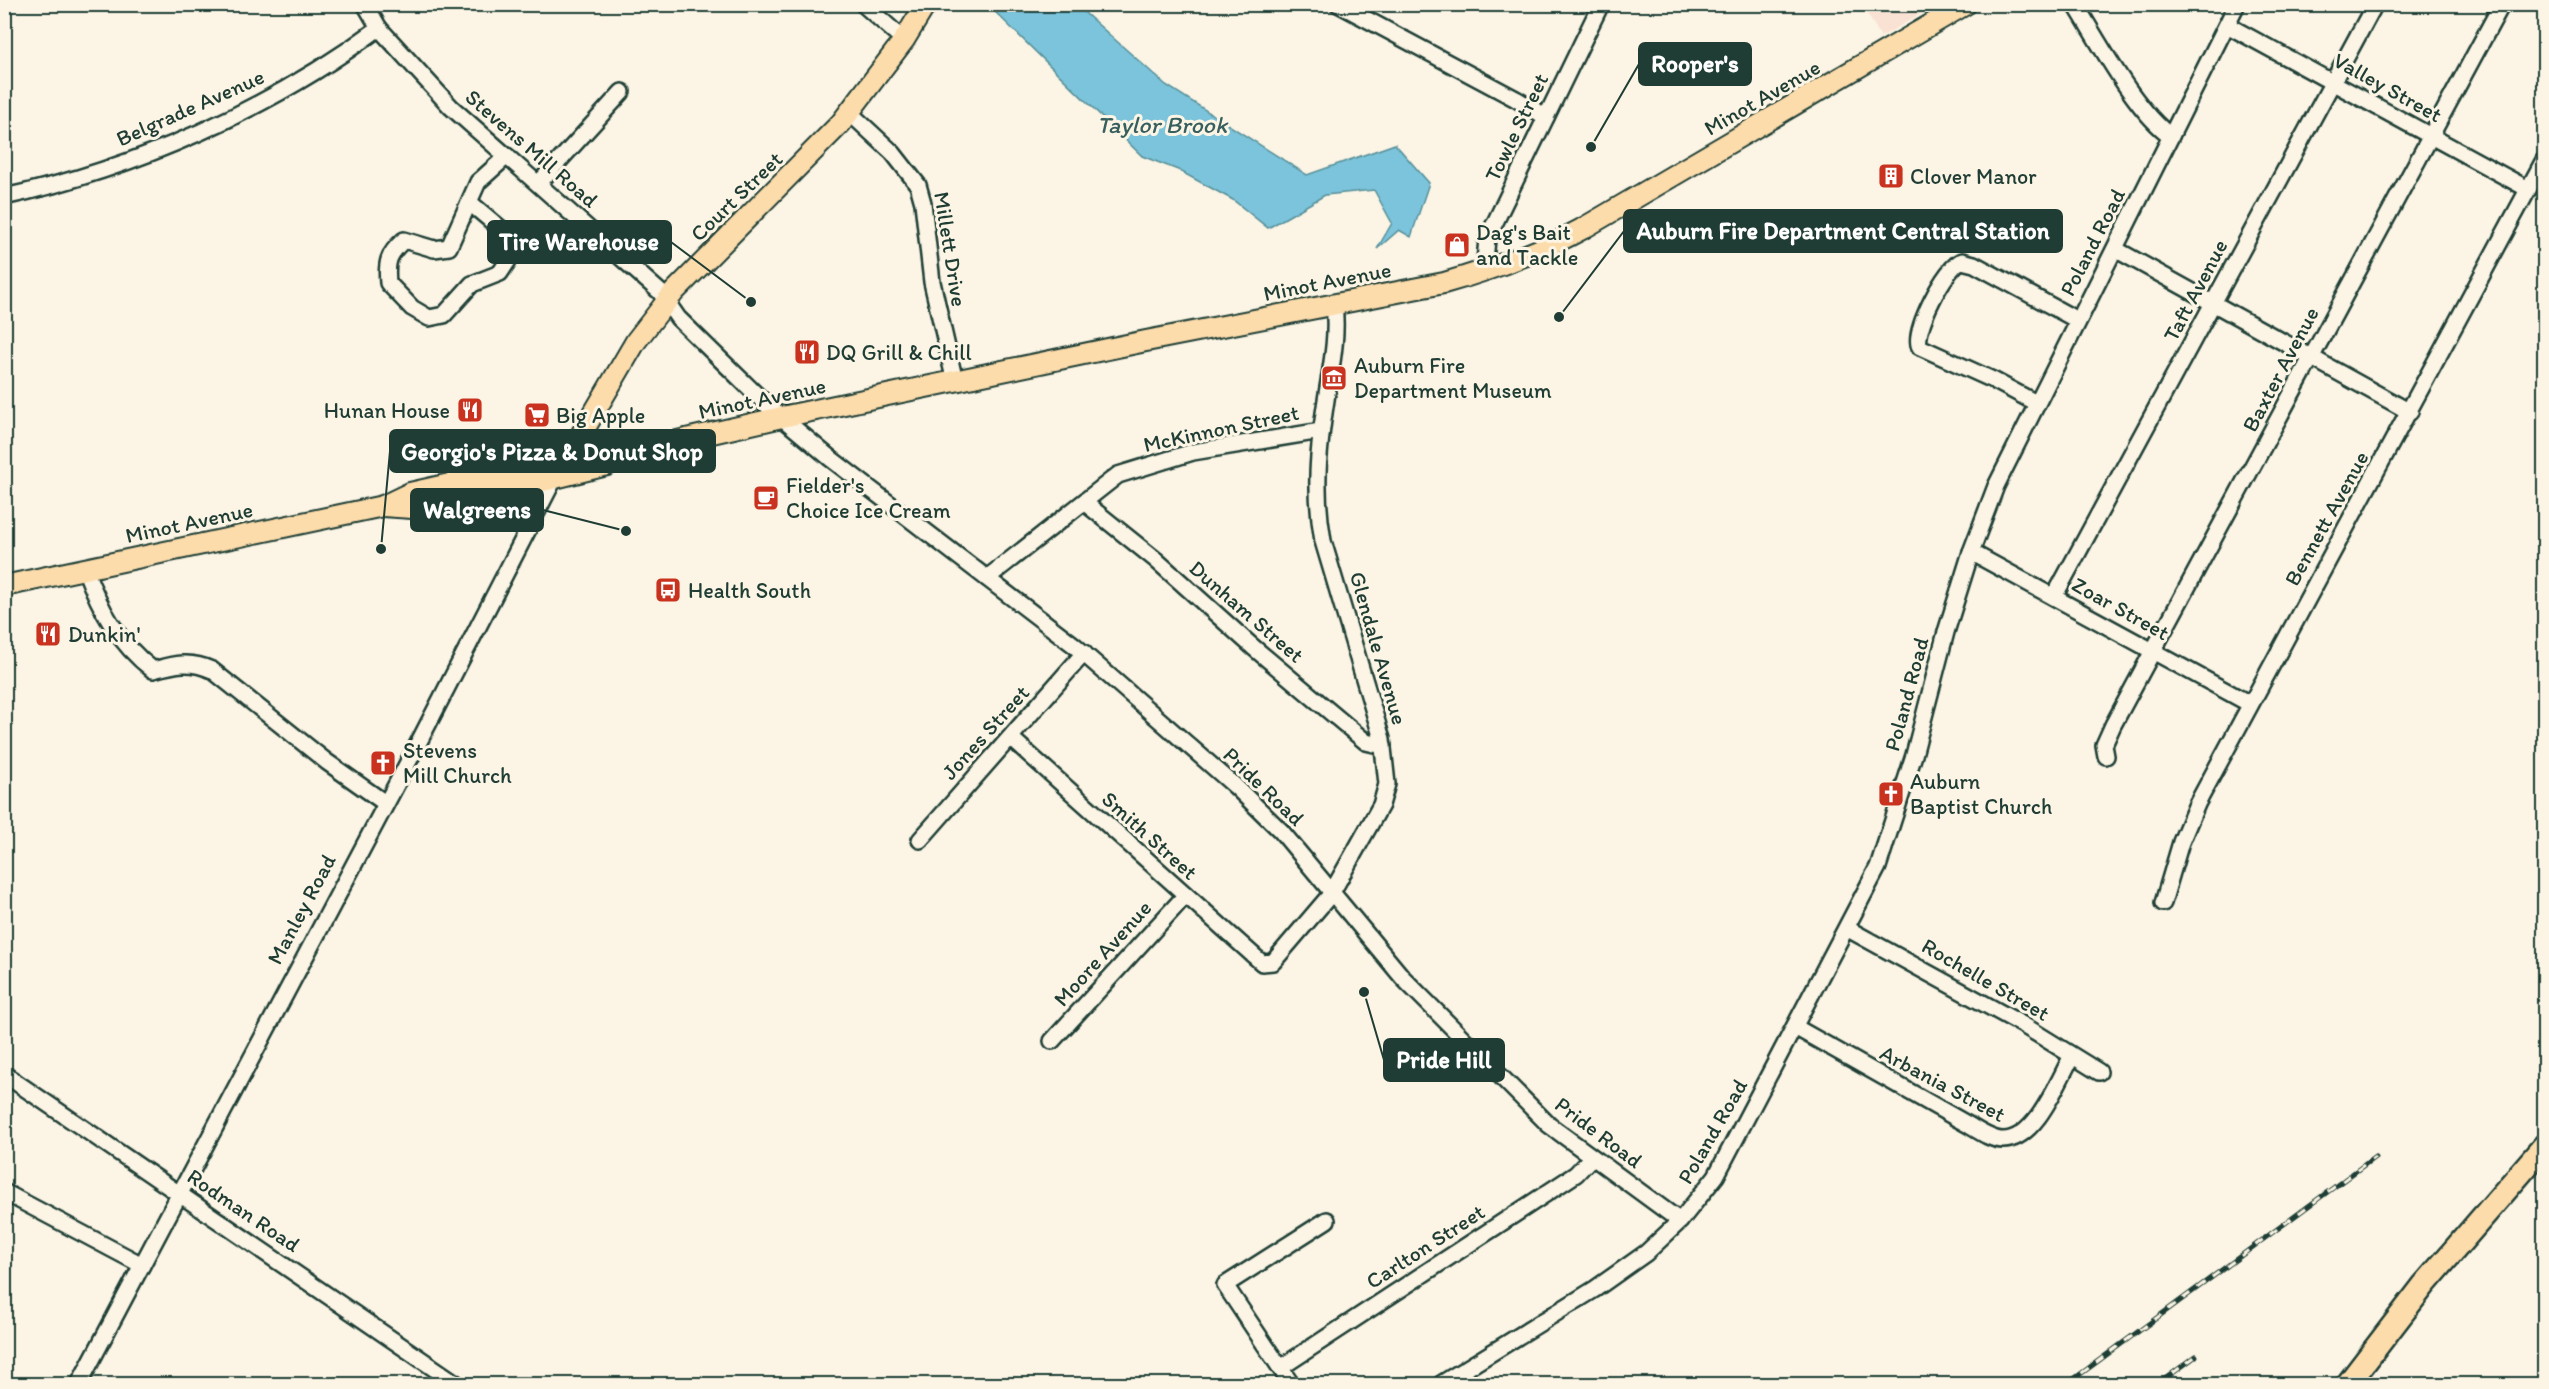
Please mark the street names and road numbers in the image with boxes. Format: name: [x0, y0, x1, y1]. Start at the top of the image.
street label: Valley Street: [2329, 47, 2447, 128]
street label: Minot Avenue: [1699, 53, 1825, 142]
street label: Belgrade Avenue: [112, 63, 268, 152]
street label: Towle Street: [1479, 69, 1554, 186]
street label: Stevens Mill Road: [460, 83, 604, 213]
street label: Court Street: [685, 146, 788, 247]
street label: Poland Road: [2054, 184, 2131, 300]
street label: Millett Drive: [928, 190, 973, 308]
street label: Taft Avenue: [2157, 235, 2234, 346]
street label: Minot Avenue: [1261, 256, 1393, 307]
street label: Baxter Avenue: [2236, 302, 2325, 436]
street label: Minot Avenue: [696, 372, 828, 425]
street label: McKinnon Street: [1141, 399, 1301, 458]
street label: Bennett Avenue: [2278, 446, 2375, 590]
street label: Minot Avenue: [123, 496, 255, 549]
street label: Dunham Street: [1184, 554, 1309, 668]
street label: Glendale Avenue: [1344, 568, 1413, 728]
street label: Zoar Street: [2067, 571, 2174, 646]
street label: Poland Road: [1878, 634, 1935, 754]
street label: Jones Street: [936, 679, 1035, 785]
street label: Pride Road: [1217, 741, 1310, 832]
street label: Smith Street: [1096, 785, 1203, 885]
street label: Manley Road: [261, 849, 342, 969]
street label: Moore Avenue: [1048, 895, 1157, 1012]
street label: Rochelle Street: [1917, 932, 2054, 1027]
street label: Arbania Street: [1875, 1039, 2010, 1128]
street label: Poland Road: [1672, 1074, 1753, 1189]
street label: Pride Road: [1550, 1091, 1648, 1174]
street label: Rodman Road: [182, 1163, 305, 1258]
street label: Carlton Street: [1361, 1198, 1490, 1295]

